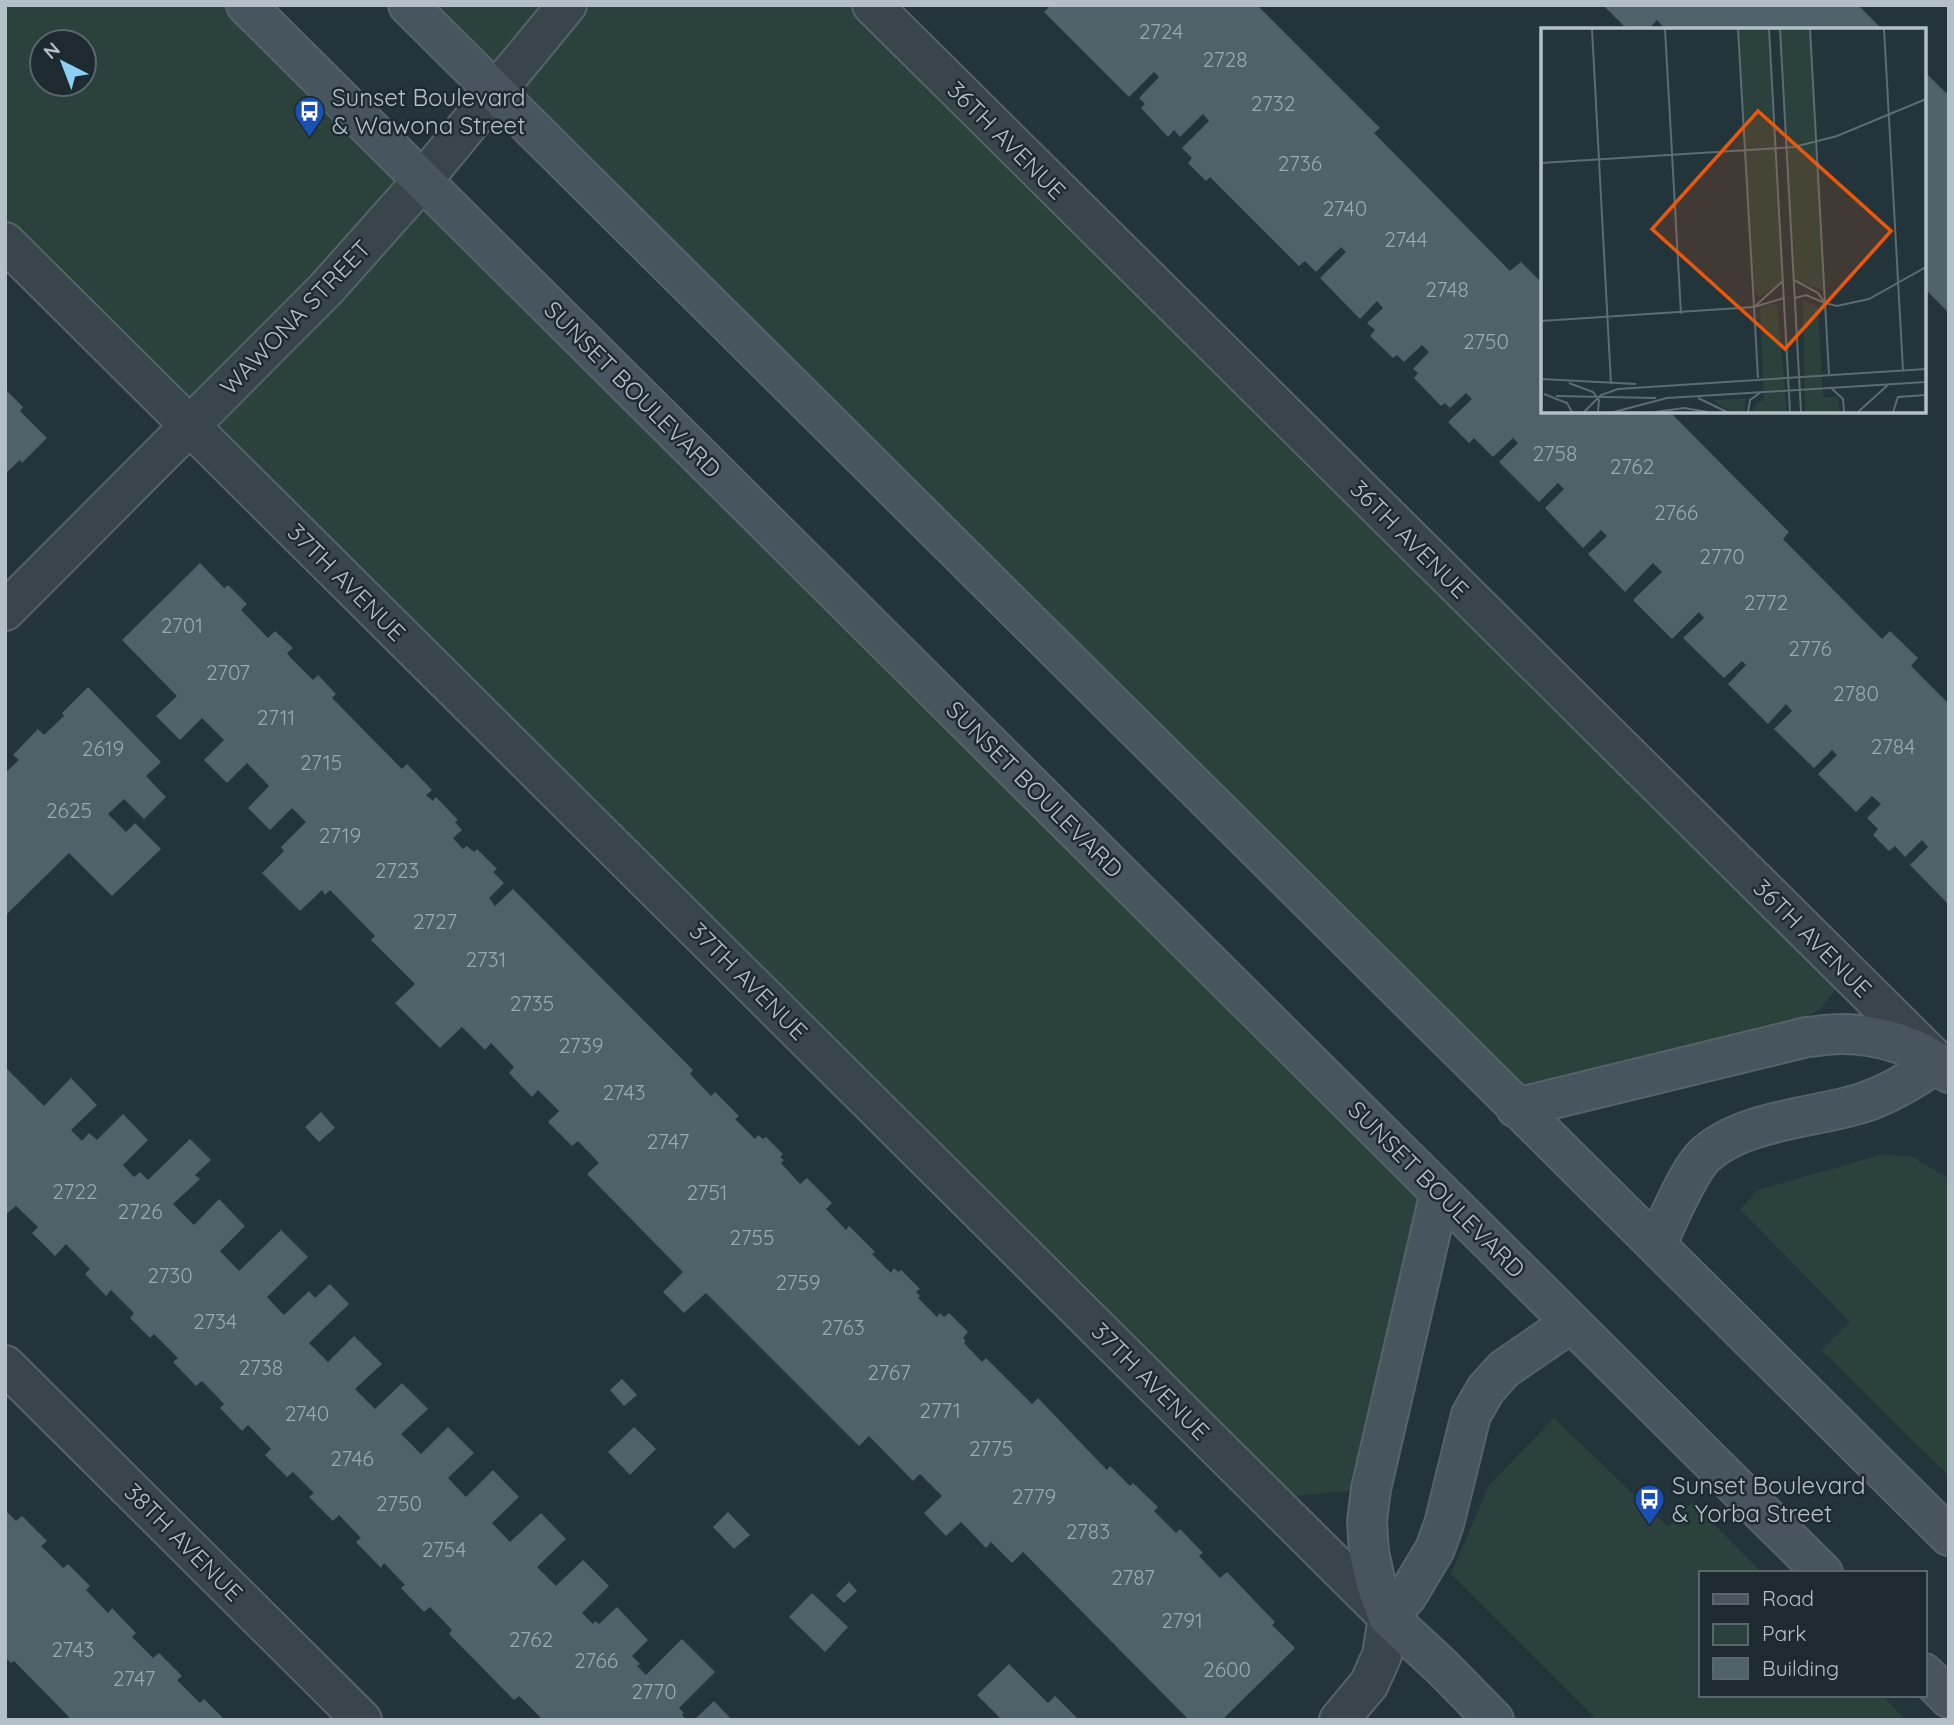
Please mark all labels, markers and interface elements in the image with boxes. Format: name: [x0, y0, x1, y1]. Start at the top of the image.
house number: 2724: [1139, 18, 1183, 44]
north arrow: [28, 28, 98, 98]
inset map: [1541, 28, 1926, 413]
text: N: [38, 37, 65, 64]
house number: 2728: [1203, 46, 1248, 72]
street label: 36TH AVENUE: [942, 75, 1072, 205]
place label: Sunset Boulevard & Wawona Street: [332, 82, 525, 140]
house number: 2732: [1251, 90, 1295, 116]
bus stop icon: Sunset Boulevard & Wawona Street: [292, 94, 326, 138]
house number: 2736: [1278, 150, 1322, 176]
house number: 2740: [1323, 195, 1367, 221]
house number: 2744: [1384, 226, 1428, 252]
street label: WAWONA STREET: [213, 233, 377, 401]
house number: 2748: [1425, 276, 1469, 302]
street label: SUNSET BOULEVARD: [538, 294, 728, 484]
house number: 2750: [1463, 328, 1509, 354]
house number: 2758: [1533, 440, 1577, 466]
house number: 2762: [1610, 453, 1654, 479]
street label: 36TH AVENUE: [1345, 474, 1475, 604]
house number: 2766: [1654, 499, 1698, 525]
street label: 37TH AVENUE: [282, 517, 412, 647]
house number: 2770: [1699, 543, 1745, 569]
house number: 2772: [1744, 589, 1788, 615]
house number: 2701: [161, 612, 203, 638]
house number: 2776: [1788, 635, 1832, 661]
house number: 2707: [206, 659, 250, 685]
house number: 2780: [1833, 680, 1879, 706]
street label: SUNSET BOULEVARD: [940, 694, 1130, 884]
house number: 2711: [257, 704, 295, 730]
house number: 2784: [1871, 733, 1915, 759]
house number: 2619: [82, 735, 124, 761]
house number: 2715: [300, 749, 342, 775]
house number: 2625: [46, 797, 92, 823]
house number: 2719: [319, 822, 361, 848]
house number: 2723: [375, 857, 419, 883]
street label: 36TH AVENUE: [1748, 873, 1878, 1003]
house number: 2727: [413, 908, 457, 934]
street label: 37TH AVENUE: [684, 916, 814, 1046]
house number: 2731: [466, 946, 506, 972]
house number: 2735: [510, 990, 554, 1016]
house number: 2739: [559, 1032, 603, 1058]
house number: 2743: [602, 1079, 646, 1105]
street label: SUNSET BOULEVARD: [1342, 1094, 1532, 1284]
house number: 2747: [647, 1128, 689, 1154]
house number: 2722: [52, 1178, 98, 1204]
house number: 2751: [686, 1179, 728, 1205]
house number: 2726: [118, 1198, 162, 1224]
house number: 2755: [730, 1224, 774, 1250]
house number: 2730: [147, 1262, 193, 1288]
house number: 2759: [775, 1269, 821, 1295]
house number: 2734: [193, 1308, 237, 1334]
house number: 2763: [821, 1314, 865, 1340]
street label: 37TH AVENUE: [1086, 1316, 1216, 1446]
house number: 2738: [239, 1354, 283, 1380]
house number: 2767: [867, 1359, 911, 1385]
house number: 2771: [919, 1397, 961, 1423]
house number: 2740: [285, 1400, 329, 1426]
house number: 2775: [969, 1435, 1013, 1461]
house number: 2746: [330, 1445, 374, 1471]
place label: Sunset Boulevard & Yorba Street: [1672, 1470, 1865, 1528]
street label: 38TH AVENUE: [119, 1477, 249, 1607]
bus stop icon: Sunset Boulevard & Yorba Street: [1632, 1482, 1666, 1526]
house number: 2779: [1012, 1483, 1056, 1509]
house number: 2750: [376, 1490, 422, 1516]
house number: 2783: [1066, 1518, 1110, 1544]
house number: 2754: [422, 1536, 466, 1562]
house number: 2787: [1111, 1564, 1155, 1590]
legend: [1699, 1571, 1926, 1697]
text: Road: [1762, 1585, 1814, 1611]
house number: 2791: [1161, 1607, 1203, 1633]
text: Park: [1762, 1620, 1806, 1646]
house number: 2762: [509, 1626, 553, 1652]
house number: 2743: [51, 1636, 95, 1662]
house number: 2766: [574, 1647, 618, 1673]
text: Building: [1762, 1655, 1839, 1681]
house number: 2600: [1203, 1656, 1251, 1682]
house number: 2747: [113, 1665, 155, 1691]
house number: 2770: [631, 1678, 677, 1704]

